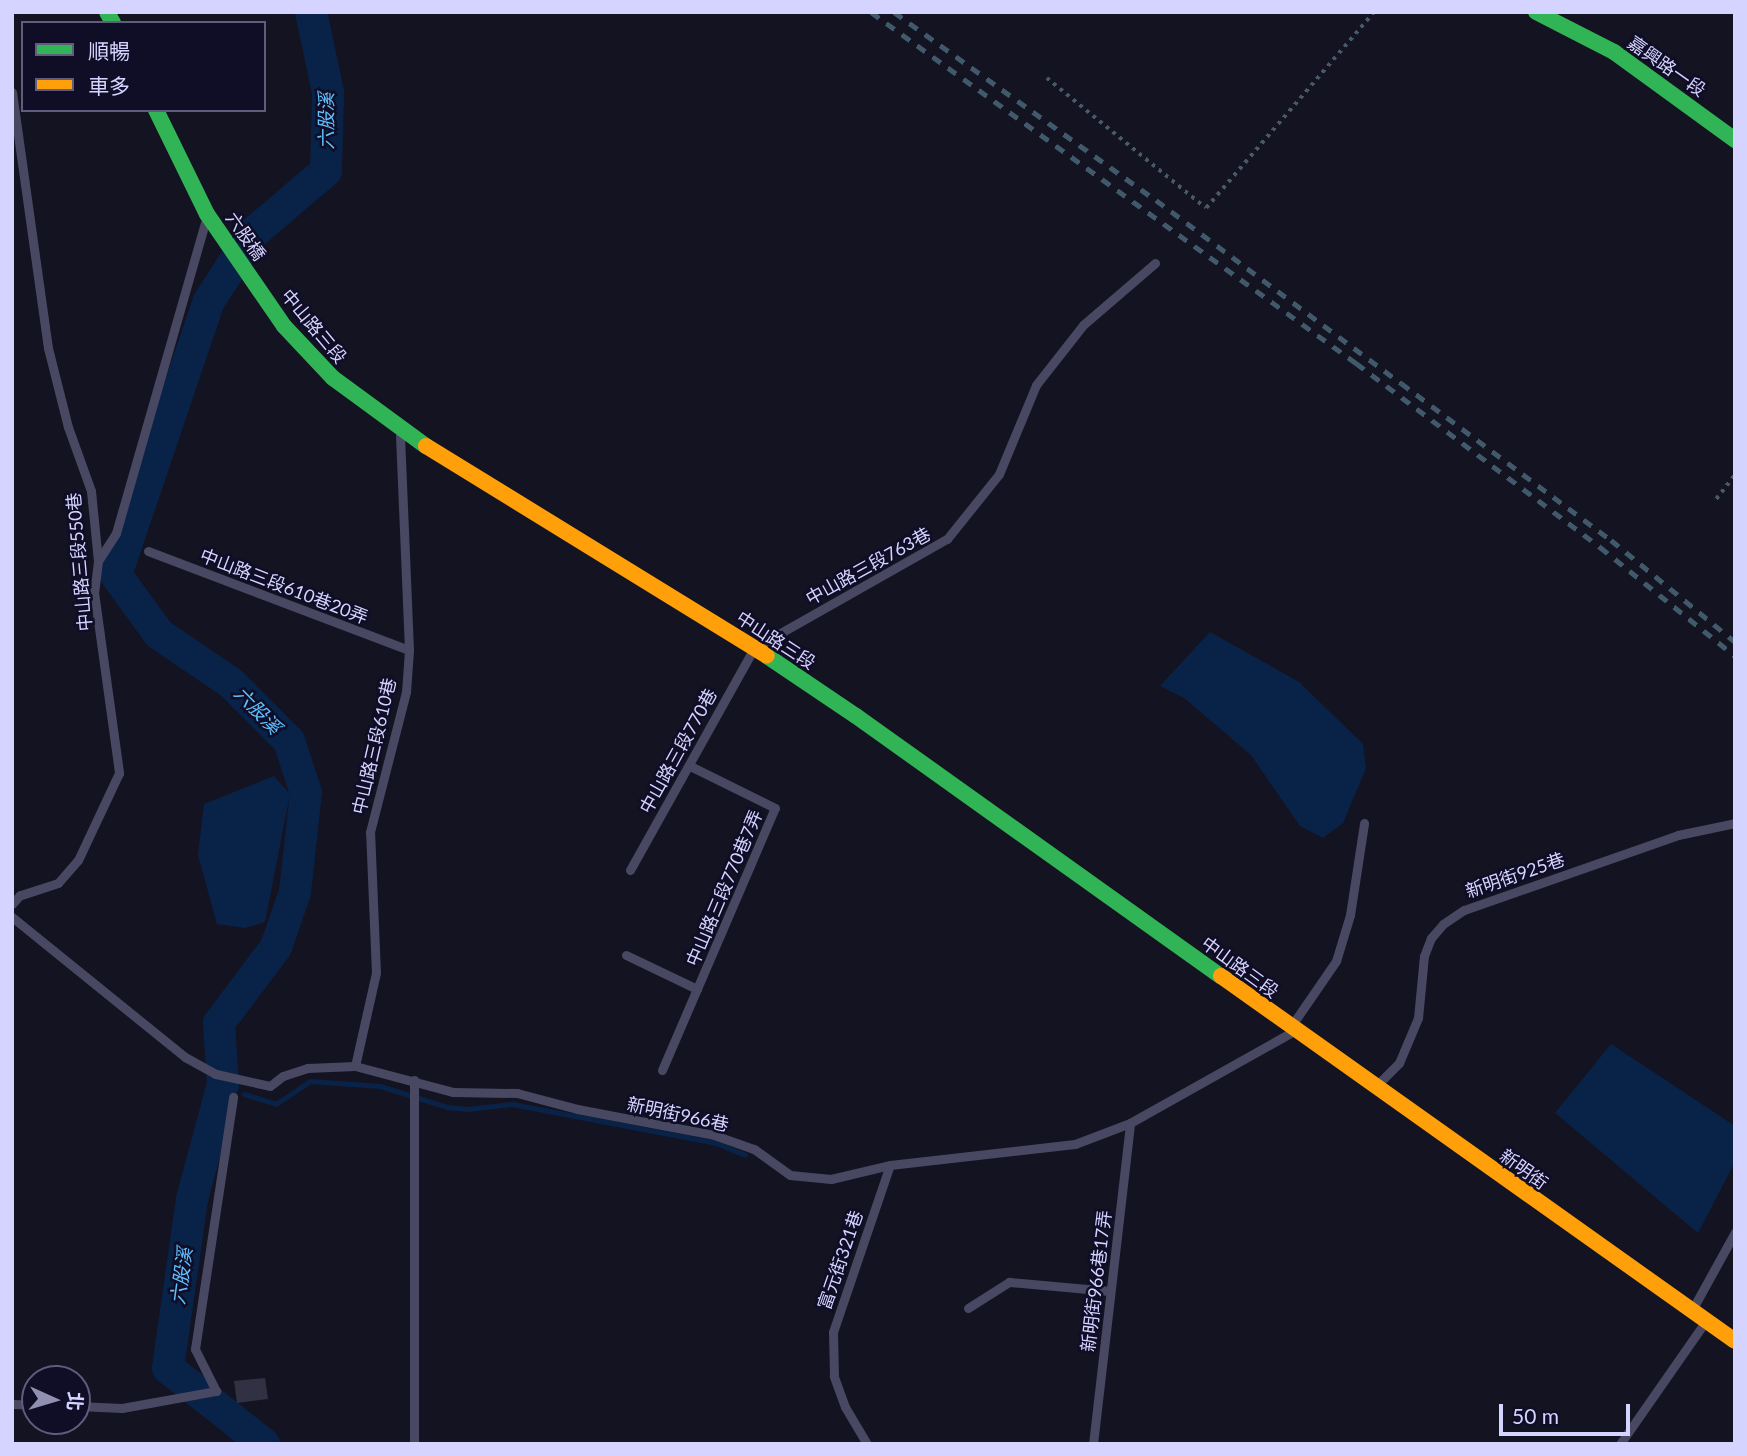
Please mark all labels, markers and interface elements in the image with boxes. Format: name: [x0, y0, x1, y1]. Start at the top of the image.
legend: [21, 21, 266, 112]
street label: 嘉興路一段: [1624, 31, 1710, 101]
text: 順暢: [88, 38, 130, 63]
text: 車多: [88, 73, 130, 98]
water label: 六股溪: [315, 93, 337, 149]
street label: 六股橋: [222, 208, 270, 264]
street label: 中山路三段: [277, 285, 351, 367]
street label: 中山路三段550巷: [62, 492, 96, 632]
street label: 中山路三段763巷: [802, 523, 934, 609]
street label: 中山路三段610巷20弄: [197, 544, 371, 628]
street label: 中山路三段: [732, 606, 820, 674]
street label: 中山路三段610巷: [348, 676, 400, 816]
water label: 六股溪: [230, 682, 286, 738]
street label: 中山路三段770巷: [635, 685, 721, 817]
street label: 中山路三段770巷7弄: [681, 807, 767, 969]
street label: 新明街925巷: [1463, 848, 1567, 902]
street label: 中山路三段: [1197, 932, 1283, 1002]
street label: 新明街966巷: [625, 1093, 731, 1135]
street label: 新明街: [1496, 1144, 1552, 1194]
street label: 富元街321巷: [813, 1208, 867, 1312]
street label: 新明街966巷17弄: [1077, 1209, 1115, 1353]
water label: 六股溪: [166, 1246, 196, 1306]
north arrow: [21, 1365, 91, 1435]
scale bar: [1502, 1390, 1633, 1434]
text: 北: [63, 1391, 88, 1412]
text: 50 m: [1512, 1403, 1559, 1428]

